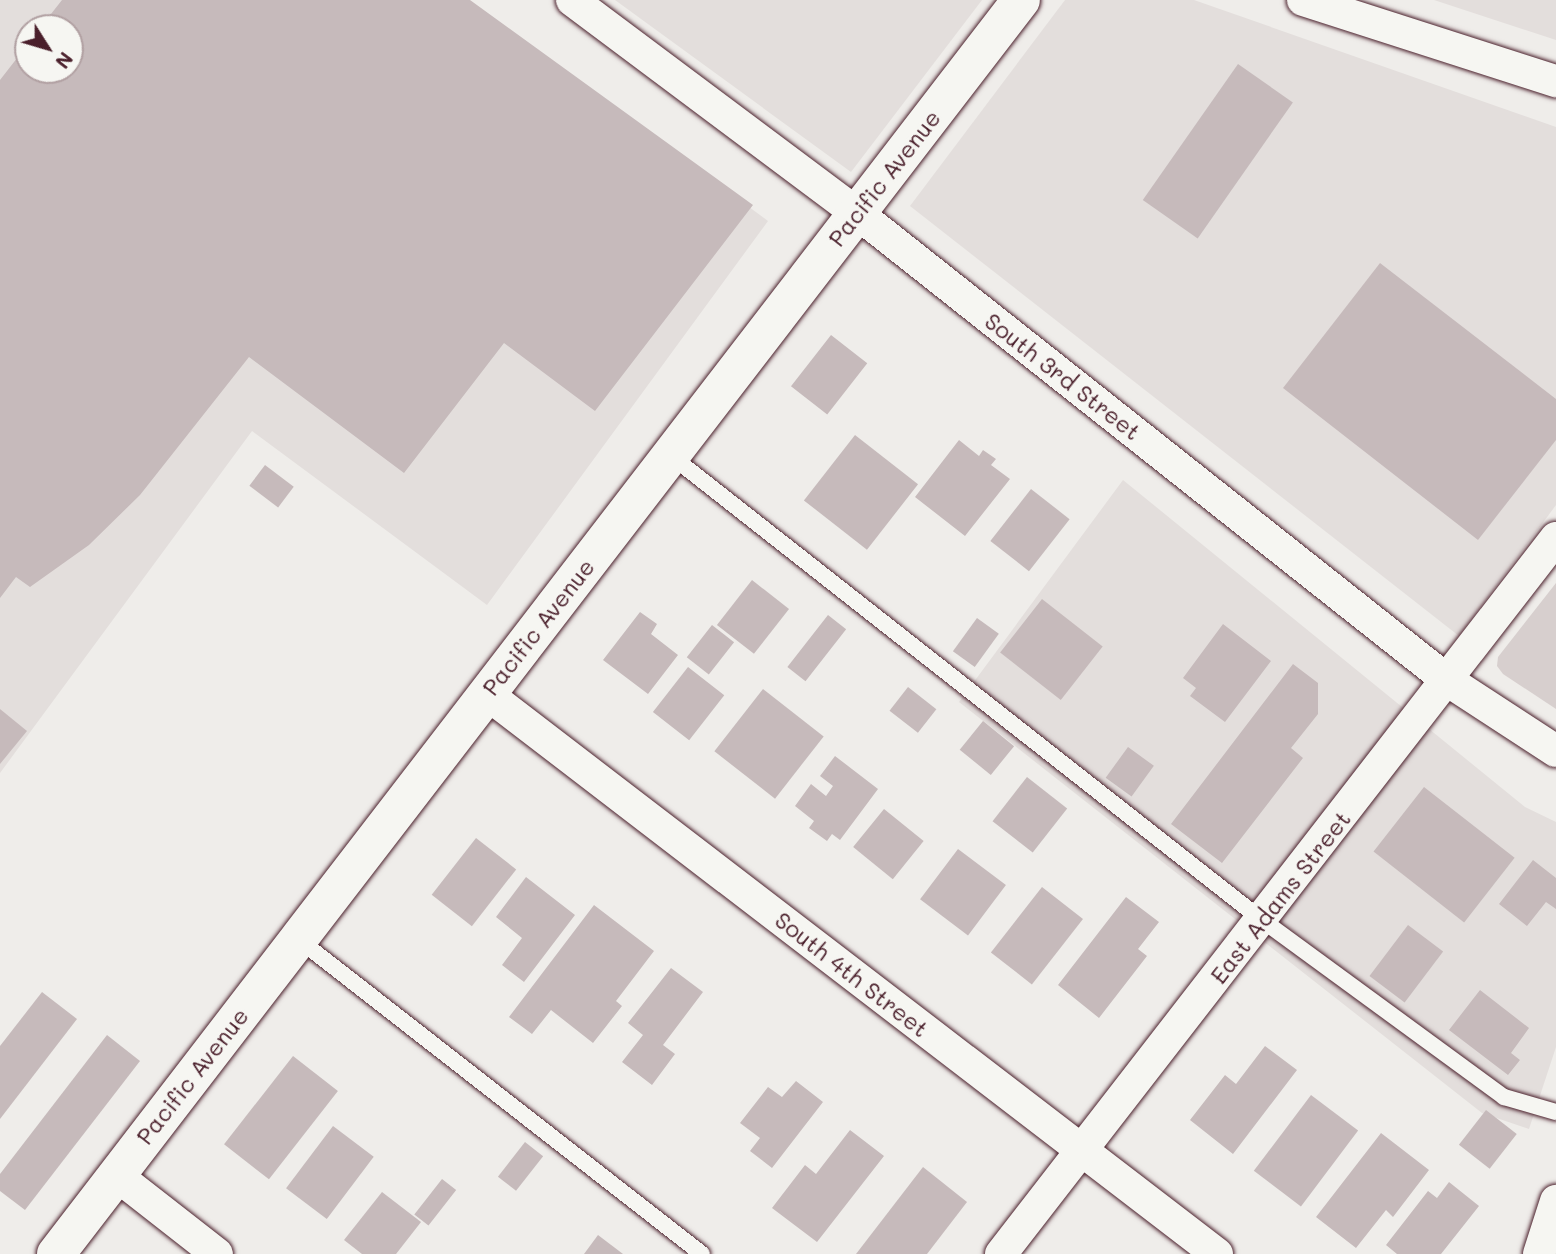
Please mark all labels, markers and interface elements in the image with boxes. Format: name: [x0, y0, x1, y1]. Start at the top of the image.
north arrow: [14, 14, 84, 84]
text: N: [50, 47, 79, 74]
street label: Pacific Avenue: [822, 104, 946, 252]
street label: South 3rd Street: [980, 307, 1146, 445]
street label: Pacific Avenue: [476, 553, 600, 701]
street label: East Adams Street: [1204, 805, 1356, 989]
street label: South 4th Street: [770, 906, 934, 1042]
street label: Pacific Avenue: [130, 1002, 254, 1150]

